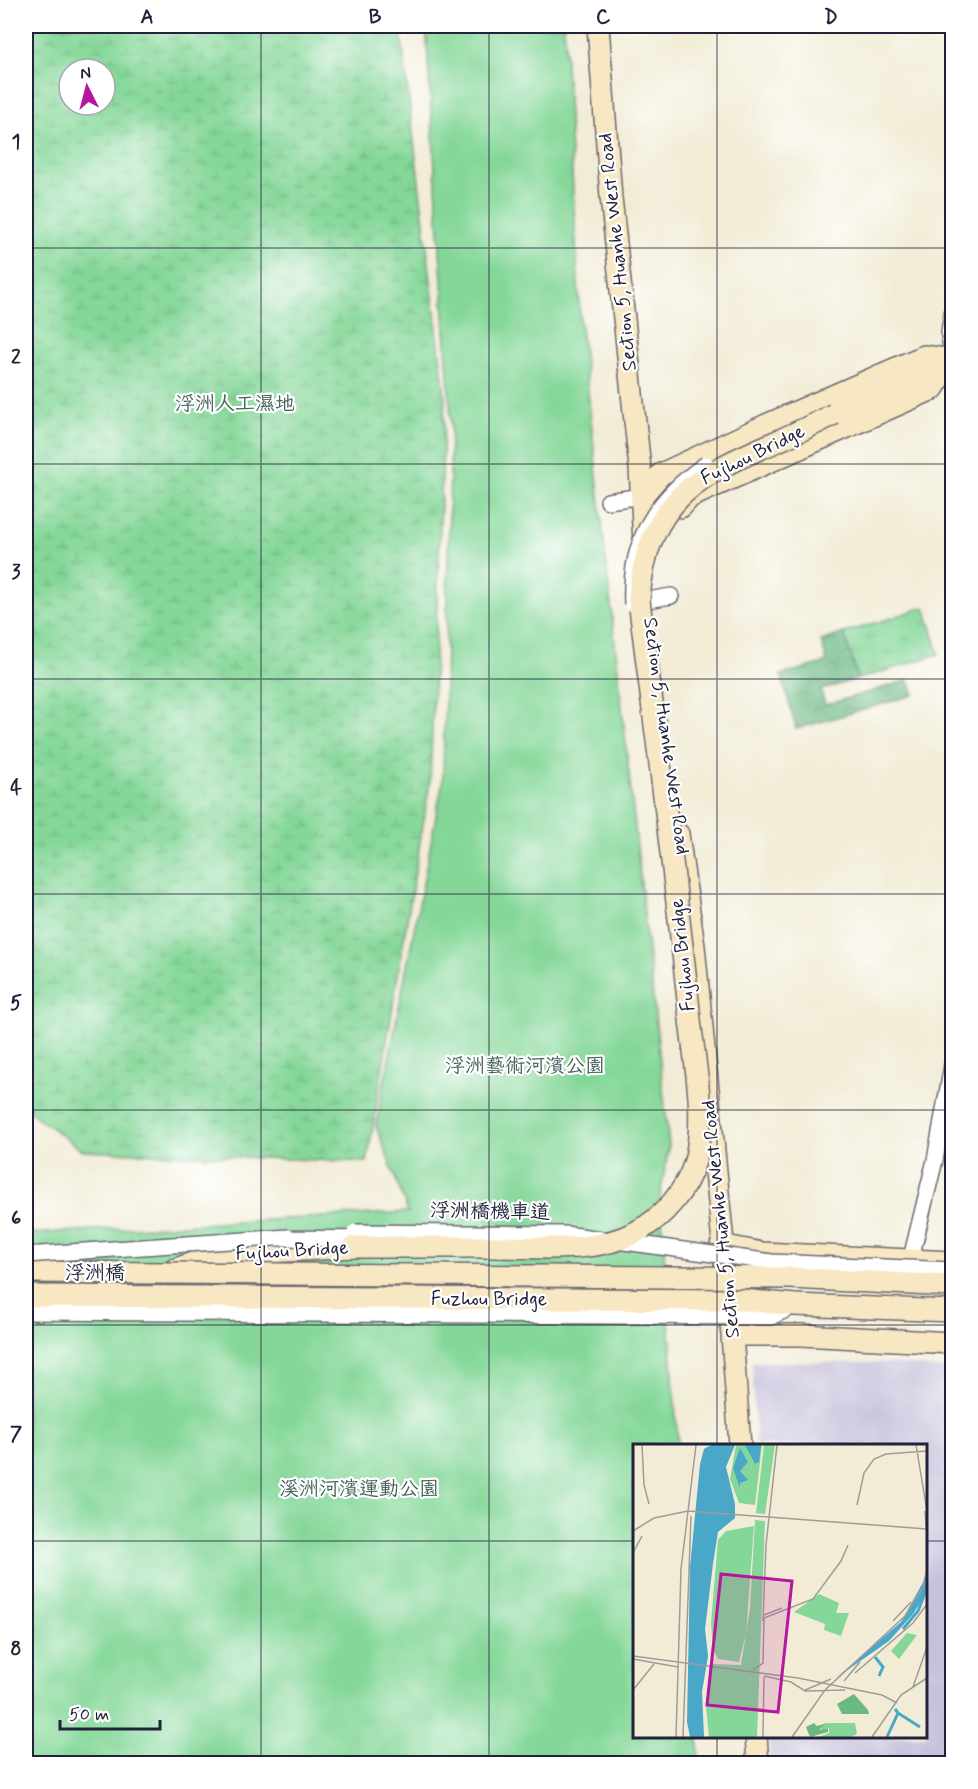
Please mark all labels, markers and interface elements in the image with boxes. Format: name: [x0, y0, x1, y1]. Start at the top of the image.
text: A: [140, 4, 154, 31]
text: B: [369, 4, 382, 31]
text: C: [596, 4, 611, 31]
text: D: [824, 4, 838, 31]
north arrow: [57, 57, 117, 117]
text: N: [79, 63, 92, 85]
text: 1: [12, 129, 20, 156]
street label: Section 5, Huanhe West Road: [592, 132, 644, 372]
text: 2: [11, 344, 21, 371]
park label: 浮洲人工濕地: [175, 391, 295, 418]
street label: Fujhou Bridge: [696, 418, 810, 492]
text: 3: [11, 559, 21, 586]
street label: Section 5, Huanhe West Road: [636, 616, 696, 856]
text: 4: [10, 775, 22, 802]
street label: Fujhou Bridge: [664, 897, 702, 1013]
text: 5: [10, 990, 22, 1017]
park label: 浮洲藝術河濱公園: [445, 1053, 605, 1080]
street label: Section 5, Huanhe West Road: [695, 1099, 747, 1339]
street label: 浮洲橋機車道: [430, 1197, 550, 1227]
text: 6: [11, 1205, 21, 1232]
street label: Fujhou Bridge: [235, 1235, 349, 1267]
street label: 浮洲橋: [65, 1260, 125, 1287]
street label: Fuzhou Bridge: [431, 1286, 547, 1313]
text: 7: [10, 1421, 22, 1448]
inset map: [633, 1444, 927, 1738]
park label: 溪洲河濱運動公園: [279, 1476, 439, 1503]
text: 8: [10, 1636, 22, 1663]
scale bar: [60, 1693, 160, 1731]
text: 50 m: [69, 1703, 109, 1727]

